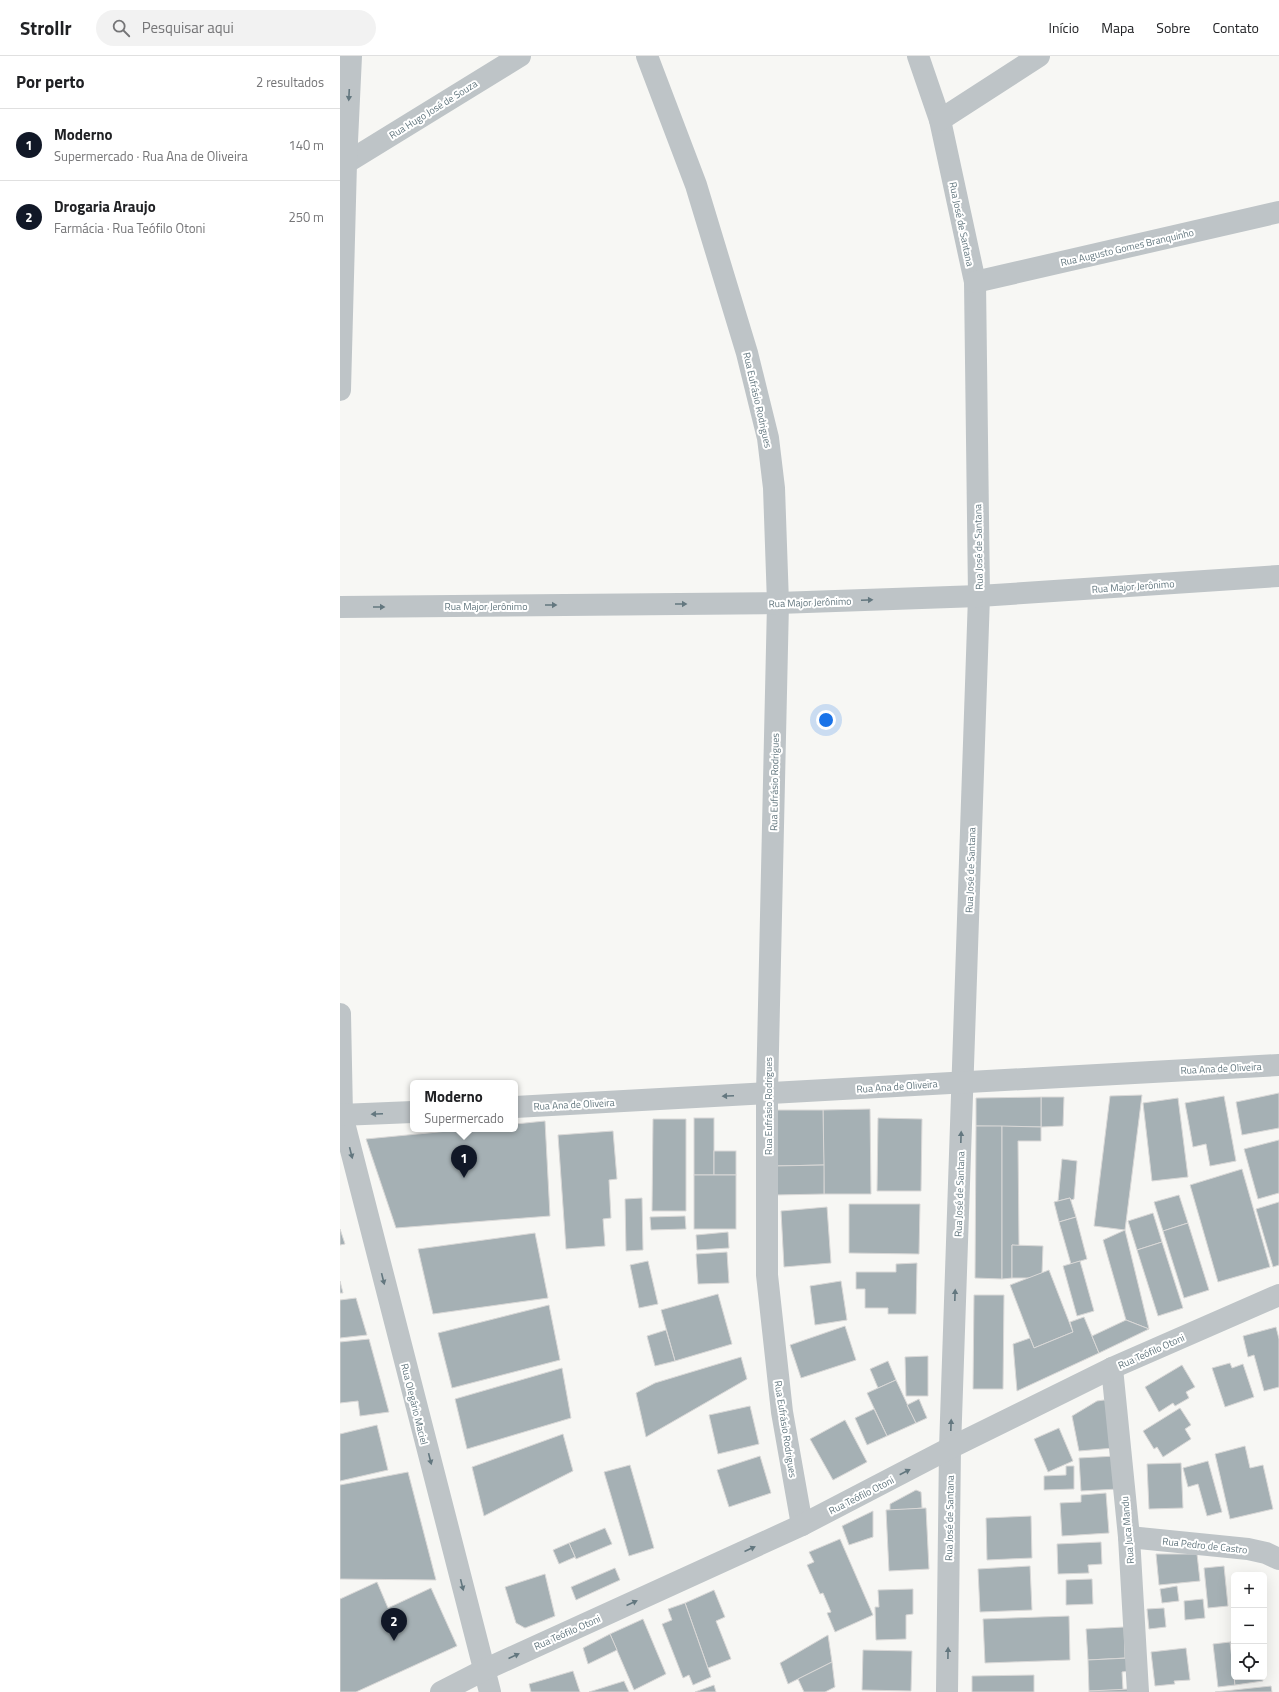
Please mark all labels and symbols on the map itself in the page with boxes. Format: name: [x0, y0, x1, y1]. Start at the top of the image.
street label: Rua Hugo José de Souza: [386, 76, 480, 143]
one-way arrow: [346, 89, 352, 102]
street label: Rua José de Santana: [945, 181, 978, 268]
street label: Rua Augusto Gomes Branquinho: [1059, 225, 1195, 270]
street label: Rua Eufrásio Rodrigues: [739, 351, 776, 450]
street label: Rua José de Santana: [970, 504, 987, 590]
street label: Rua Major Jerônimo: [1091, 576, 1175, 597]
street label: Rua Major Jerônimo: [768, 594, 852, 611]
one-way arrow: [861, 597, 874, 603]
street label: Rua Major Jerônimo: [445, 599, 527, 614]
one-way arrow: [675, 601, 688, 607]
one-way arrow: [545, 602, 558, 608]
one-way arrow: [373, 604, 386, 610]
your location: [816, 710, 836, 730]
street label: Rua Eufrásio Rodrigues: [766, 733, 783, 831]
street label: Rua José de Santana: [962, 827, 979, 913]
street label: Rua Eufrásio Rodrigues: [761, 1057, 776, 1155]
street label: Rua Ana de Oliveira: [1180, 1059, 1262, 1078]
street label: Rua Ana de Oliveira: [856, 1076, 938, 1097]
one-way arrow: [722, 1092, 734, 1099]
street label: Rua Ana de Oliveira: [533, 1095, 615, 1114]
one-way arrow: [371, 1110, 383, 1117]
one-way arrow: [957, 1131, 964, 1143]
pin: 1: [451, 1145, 477, 1178]
one-way arrow: [348, 1148, 354, 1160]
street label: Rua José de Santana: [951, 1151, 968, 1237]
one-way arrow: [381, 1273, 387, 1285]
one-way arrow: [952, 1289, 959, 1301]
street label: Rua Teófilo Otoni: [1115, 1330, 1187, 1373]
street label: Rua Olegário Maciel: [397, 1362, 432, 1446]
street label: Rua Eufrásio Rodrigues: [770, 1380, 801, 1479]
one-way arrow: [948, 1418, 954, 1431]
one-way arrow: [427, 1453, 433, 1466]
one-way arrow: [899, 1469, 910, 1475]
street label: Rua Teófilo Otoni: [826, 1473, 897, 1518]
street label: Rua José de Santana: [941, 1475, 958, 1561]
street label: Rua Juca Mandu: [1117, 1496, 1138, 1564]
street label: Rua Pedro de Castro: [1162, 1534, 1248, 1557]
one-way arrow: [745, 1546, 756, 1552]
one-way arrow: [459, 1579, 465, 1591]
one-way arrow: [627, 1599, 639, 1605]
pin: 2: [381, 1608, 407, 1641]
street label: Rua Teófilo Otoni: [531, 1611, 603, 1654]
one-way arrow: [945, 1646, 951, 1659]
one-way arrow: [508, 1653, 520, 1660]

